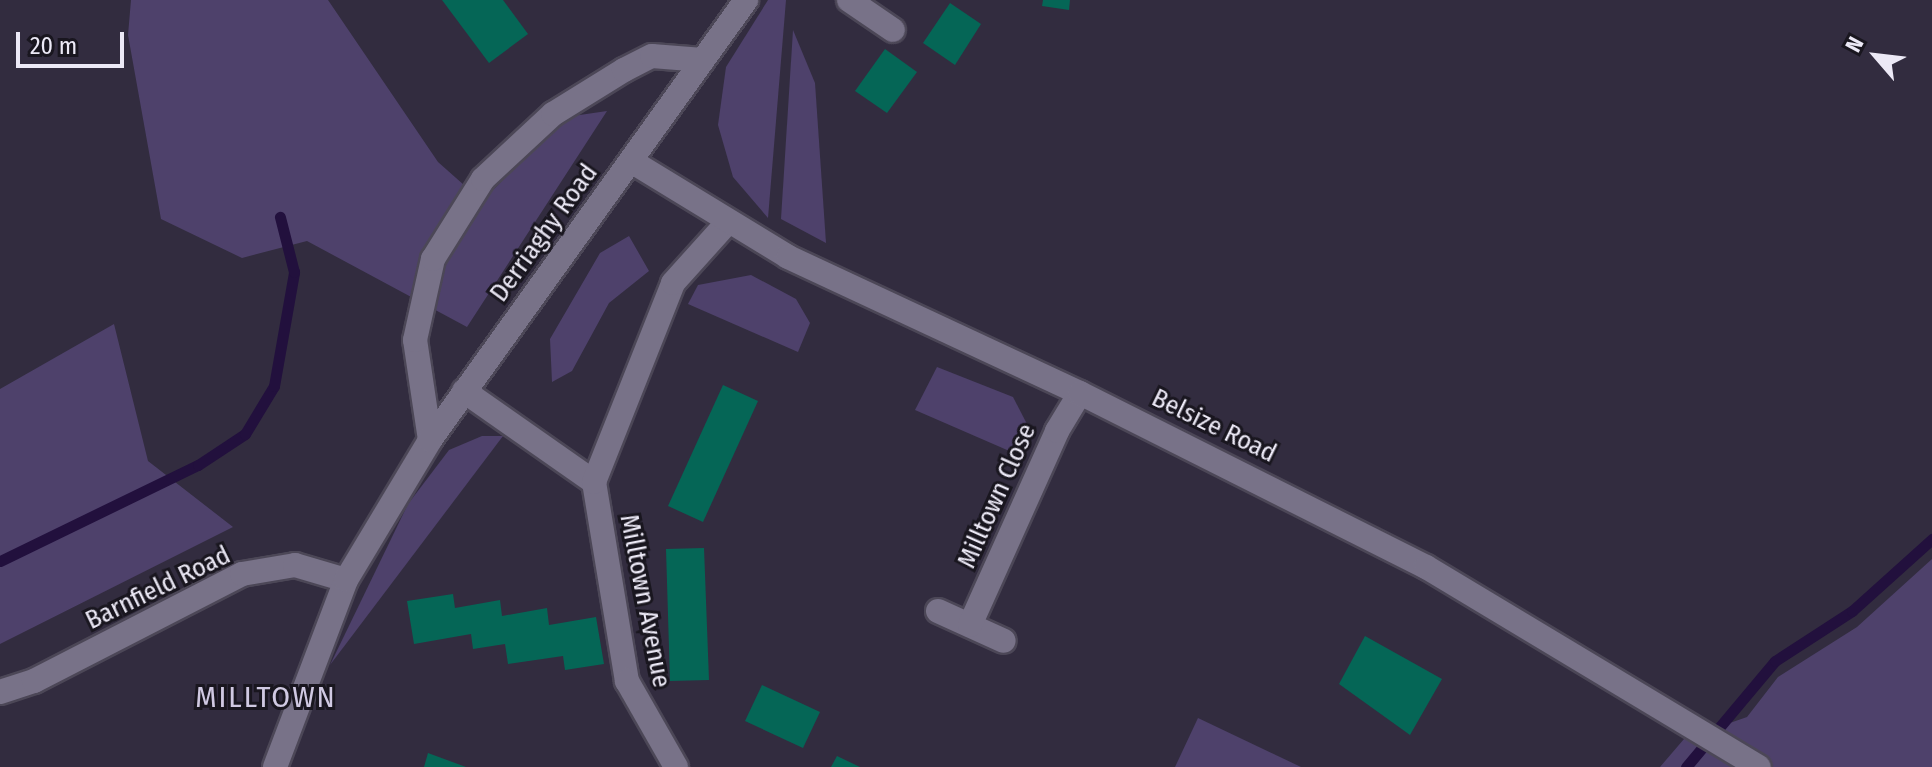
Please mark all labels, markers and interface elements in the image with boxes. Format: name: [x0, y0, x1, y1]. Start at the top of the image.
scale bar: [20, 16, 128, 66]
north arrow: [1836, 16, 1916, 96]
text: 20 m: [30, 32, 77, 60]
text: N: [1839, 32, 1869, 57]
street label: Derriaghy Road: [484, 158, 604, 308]
street label: Belsize Road: [1147, 382, 1281, 470]
street label: Milltown Close: [951, 419, 1043, 573]
street label: Milltown Avenue: [613, 512, 677, 690]
street label: Barnfield Road: [81, 540, 235, 636]
district label: MILLTOWN: [195, 679, 337, 715]

